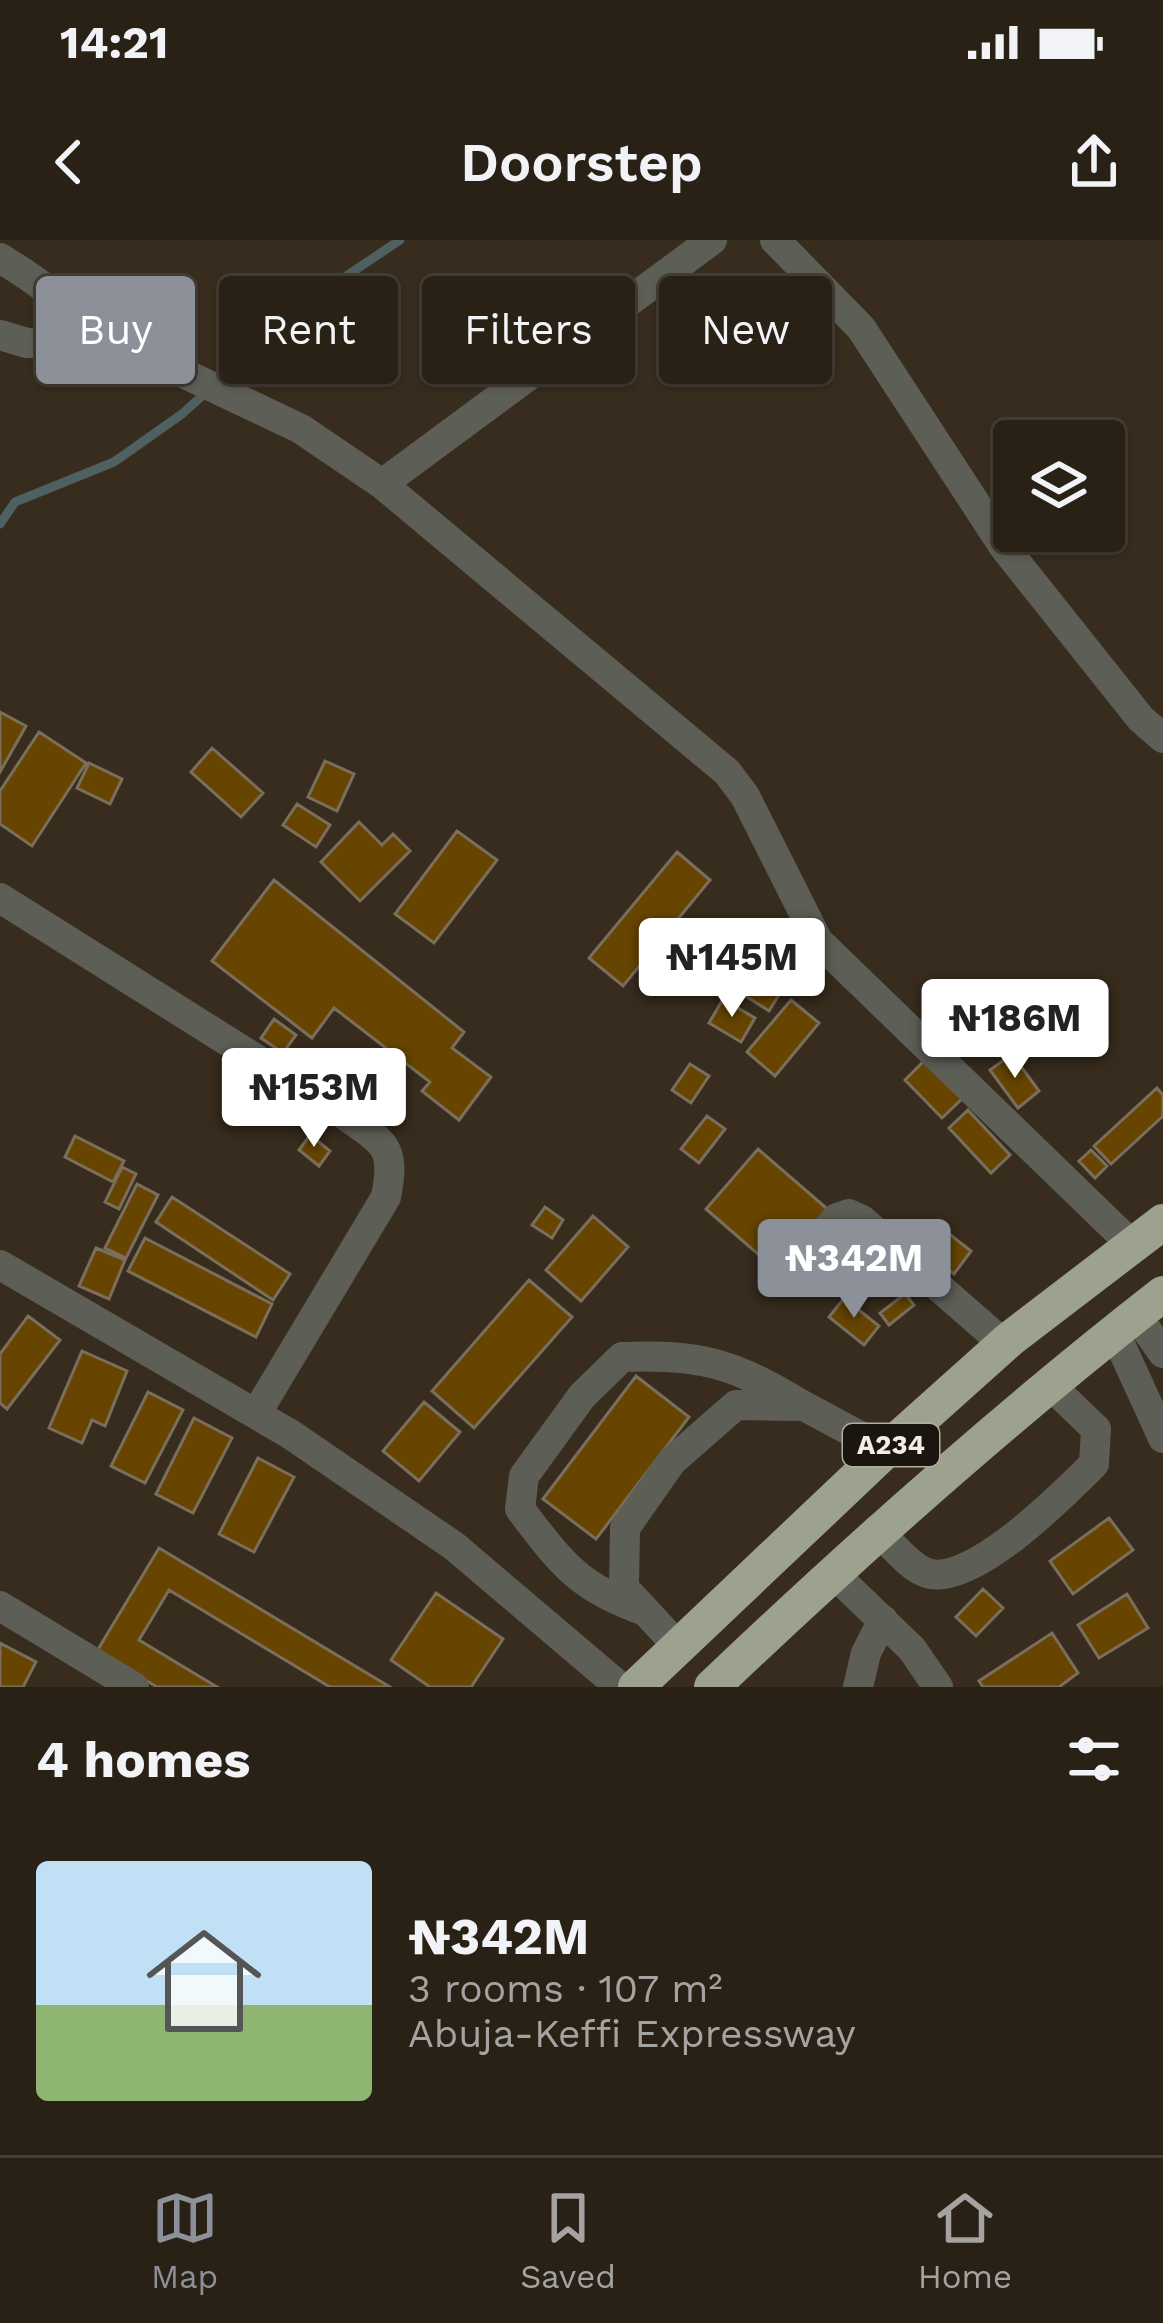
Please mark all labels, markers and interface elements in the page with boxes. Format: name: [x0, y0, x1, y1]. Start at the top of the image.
text: 14:21: [60, 16, 168, 69]
icon: back: [36, 129, 102, 195]
icon: share: [1061, 129, 1127, 195]
text: Doorstep: [460, 131, 703, 194]
chip: Buy: [36, 276, 195, 384]
chip: Rent: [219, 276, 398, 384]
chip: Filters: [422, 276, 635, 384]
chip: New: [659, 276, 832, 384]
map controls: [993, 420, 1125, 552]
button: layers: [993, 420, 1125, 552]
pin: ₦145M: [648, 918, 816, 1020]
text: ₦145M: [666, 934, 798, 979]
pin: ₦186M: [931, 979, 1099, 1081]
text: ₦186M: [949, 995, 1081, 1040]
pin: ₦153M: [230, 1048, 398, 1150]
text: ₦153M: [249, 1064, 379, 1109]
pin: ₦342M: [770, 1219, 938, 1321]
text: ₦342M: [785, 1235, 923, 1280]
road number: A234: [843, 1424, 939, 1466]
icon: filters: [1061, 1726, 1127, 1792]
text: 4 homes: [36, 1730, 250, 1789]
text: ₦342M: [408, 1907, 589, 1966]
icon: home: [132, 1909, 276, 2053]
text: 3 rooms · 107 m²: [408, 1966, 723, 2011]
text: Abuja-Keffi Expressway: [408, 2011, 856, 2056]
tab: Map: [151, 2185, 218, 2296]
tab: Saved: [520, 2185, 616, 2296]
tab: Home: [918, 2185, 1012, 2296]

